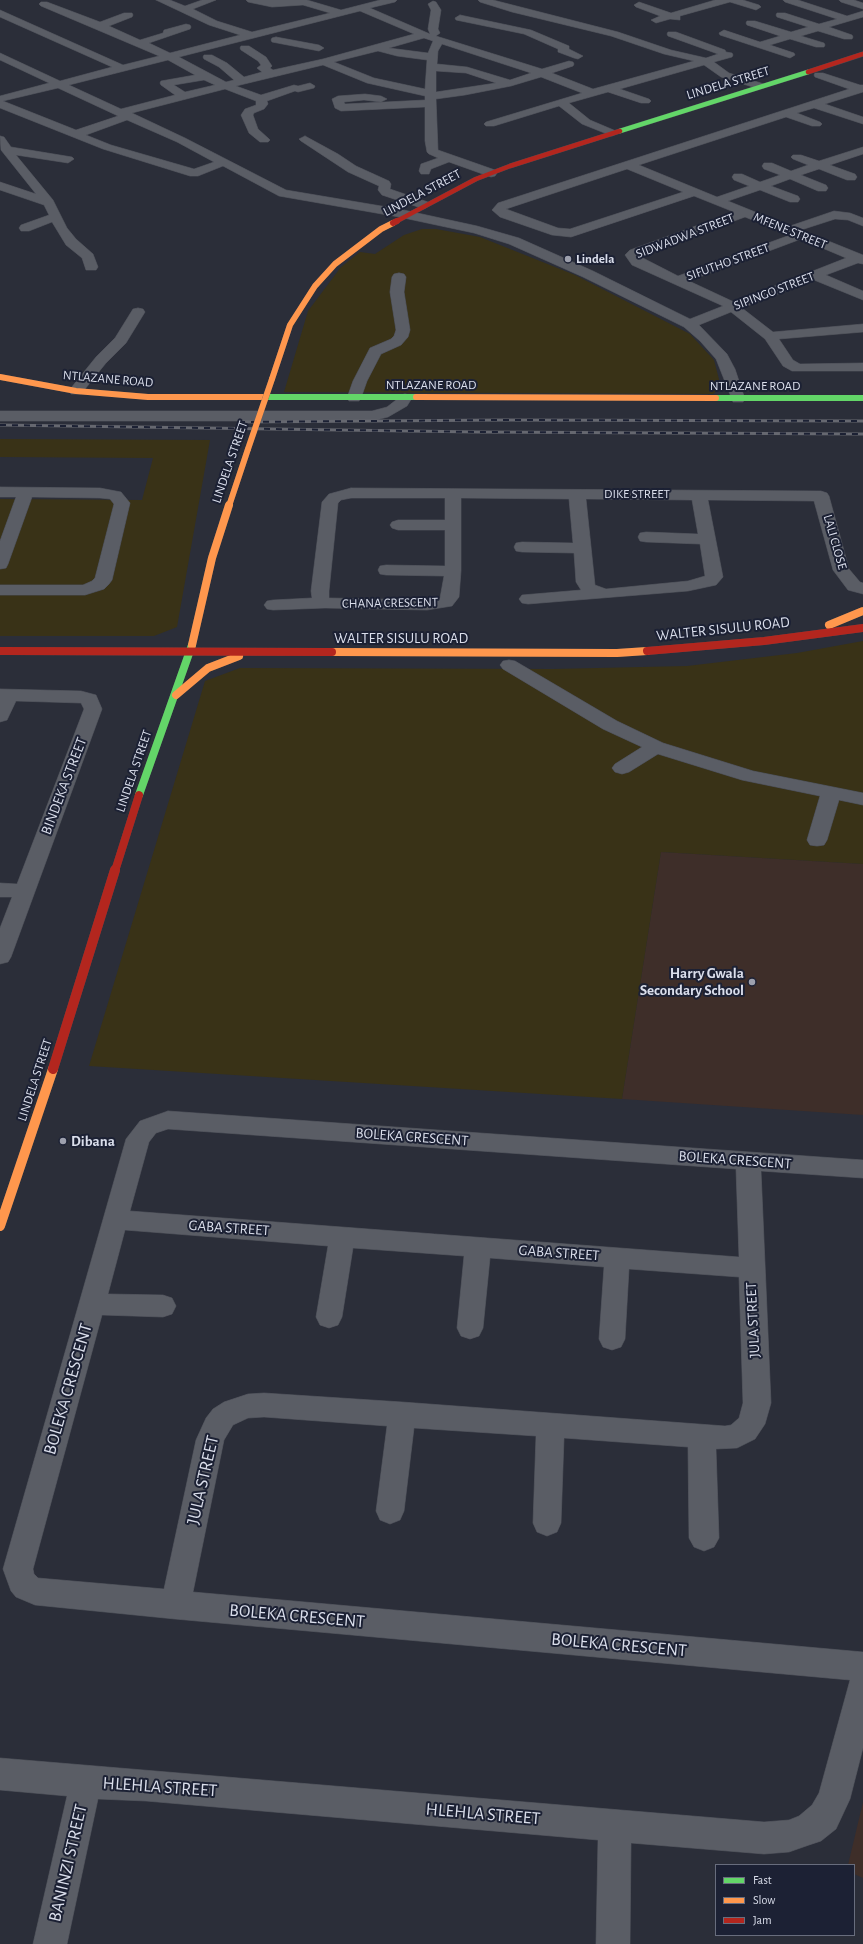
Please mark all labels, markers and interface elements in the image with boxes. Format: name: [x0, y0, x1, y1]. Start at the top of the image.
street label: LINDELA STREET: [685, 63, 771, 103]
street label: LINDELA STREET: [380, 166, 464, 220]
street label: MFENE STREET: [751, 209, 829, 253]
street label: SIDWADWA STREET: [634, 210, 736, 262]
street label: SIFUTHO STREET: [684, 240, 772, 284]
place label: Lindela: [576, 251, 614, 267]
marker: Lindela: [563, 254, 573, 264]
street label: SIPINGO STREET: [731, 268, 817, 314]
street label: NTLAZANE ROAD: [62, 367, 154, 391]
street label: NTLAZANE ROAD: [386, 377, 476, 393]
street label: NTLAZANE ROAD: [710, 378, 800, 394]
street label: LINDELA STREET: [209, 419, 251, 505]
street label: DIKE STREET: [604, 486, 670, 502]
street label: LALI CLOSE: [820, 513, 850, 571]
street label: CHANA CRESCENT: [342, 594, 438, 612]
street label: WALTER SISULU ROAD: [655, 613, 791, 645]
street label: WALTER SISULU ROAD: [334, 629, 468, 647]
street label: LINDELA STREET: [113, 728, 155, 814]
street label: BINDEKA STREET: [37, 735, 91, 837]
place label: Harry Gwala Secondary School: [640, 964, 744, 999]
marker: Harry Gwala Secondary School: [747, 977, 757, 987]
street label: LINDELA STREET: [14, 1037, 56, 1123]
street label: BOLEKA CRESCENT: [355, 1124, 469, 1150]
place label: Dibana: [71, 1132, 115, 1150]
marker: Dibana: [58, 1136, 68, 1146]
street label: BOLEKA CRESCENT: [678, 1147, 792, 1173]
street label: GABA STREET: [188, 1216, 270, 1240]
street label: GABA STREET: [518, 1241, 600, 1265]
street label: JULA STREET: [742, 1282, 764, 1358]
street label: BOLEKA CRESCENT: [39, 1321, 97, 1457]
street label: JULA STREET: [182, 1433, 224, 1527]
street label: BOLEKA CRESCENT: [228, 1599, 366, 1633]
street label: BOLEKA CRESCENT: [550, 1628, 688, 1662]
street label: HLEHLA STREET: [102, 1772, 218, 1802]
street label: HLEHLA STREET: [425, 1798, 541, 1830]
street label: BANINZI STREET: [44, 1802, 92, 1924]
legend: [715, 1864, 855, 1936]
text: Fast: [753, 1874, 772, 1886]
text: Slow: [753, 1894, 775, 1906]
text: Jam: [753, 1914, 772, 1926]

